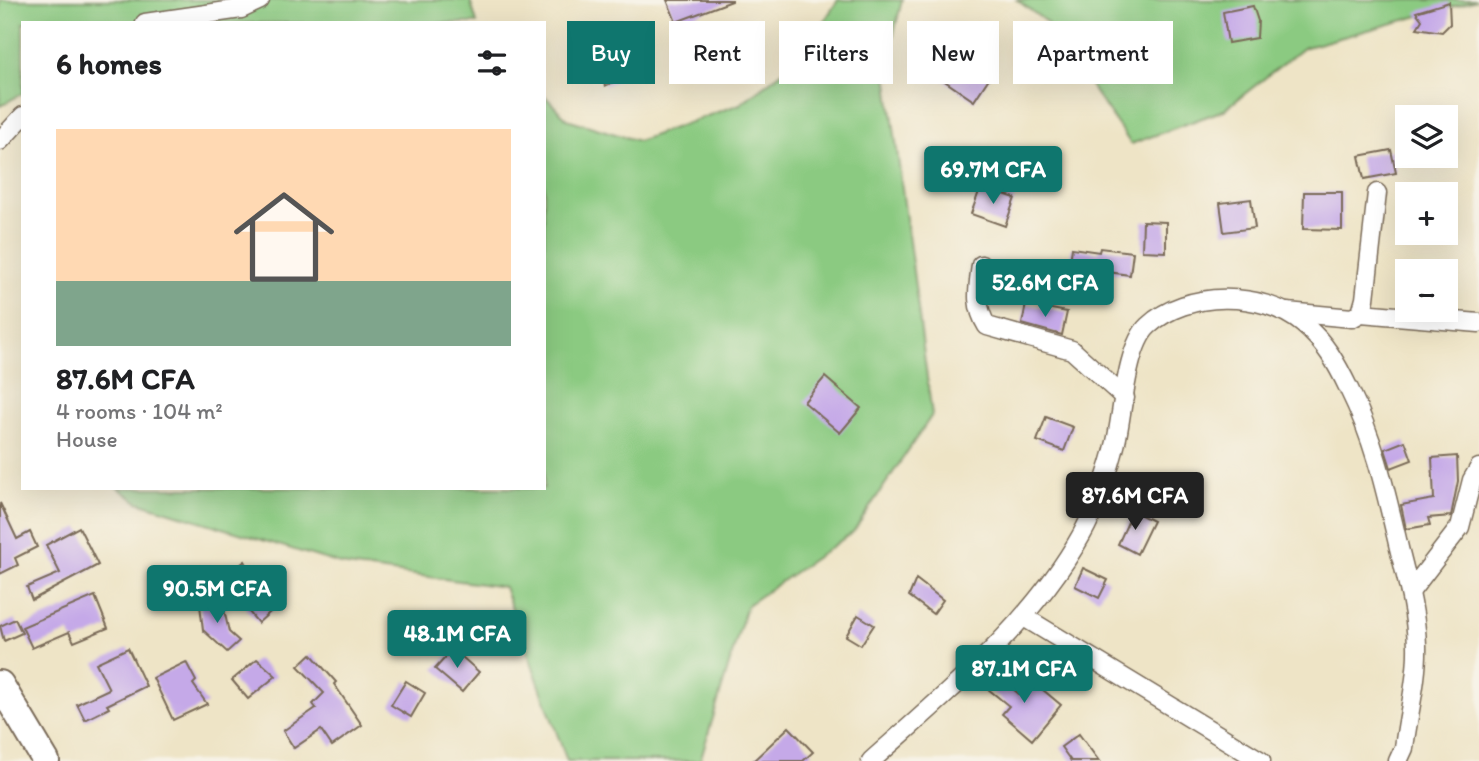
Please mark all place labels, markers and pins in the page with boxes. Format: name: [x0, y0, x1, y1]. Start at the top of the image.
pin: 69.7M CFA: [913, 146, 1073, 206]
pin: 52.6M CFA: [965, 260, 1125, 319]
pin: 87.6M CFA: [1055, 472, 1215, 532]
pin: 90.5M CFA: [137, 566, 297, 625]
pin: 48.1M CFA: [377, 610, 537, 670]
pin: 87.1M CFA: [944, 646, 1104, 705]

